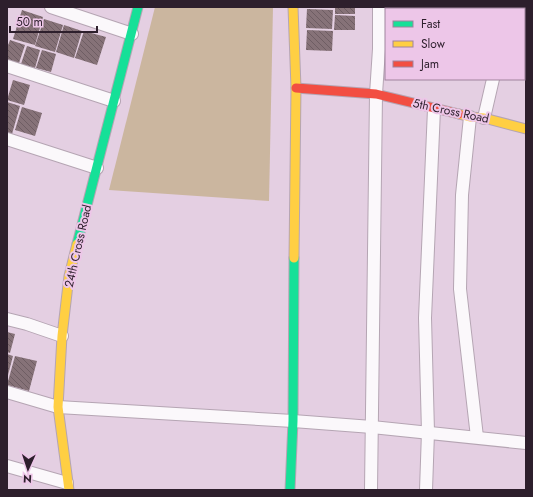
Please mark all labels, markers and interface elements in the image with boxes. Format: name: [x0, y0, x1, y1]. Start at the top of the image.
scale bar: [10, 8, 97, 34]
legend: [385, 8, 525, 80]
text: 50 m: [16, 13, 43, 31]
text: Fast: [421, 15, 440, 33]
text: Slow: [421, 35, 446, 53]
text: Jam: [419, 55, 439, 73]
street label: 5th Cross Road: [411, 94, 491, 128]
street label: 24th Cross Road: [60, 203, 96, 289]
north arrow: [8, 449, 48, 489]
text: N: [23, 471, 32, 487]

